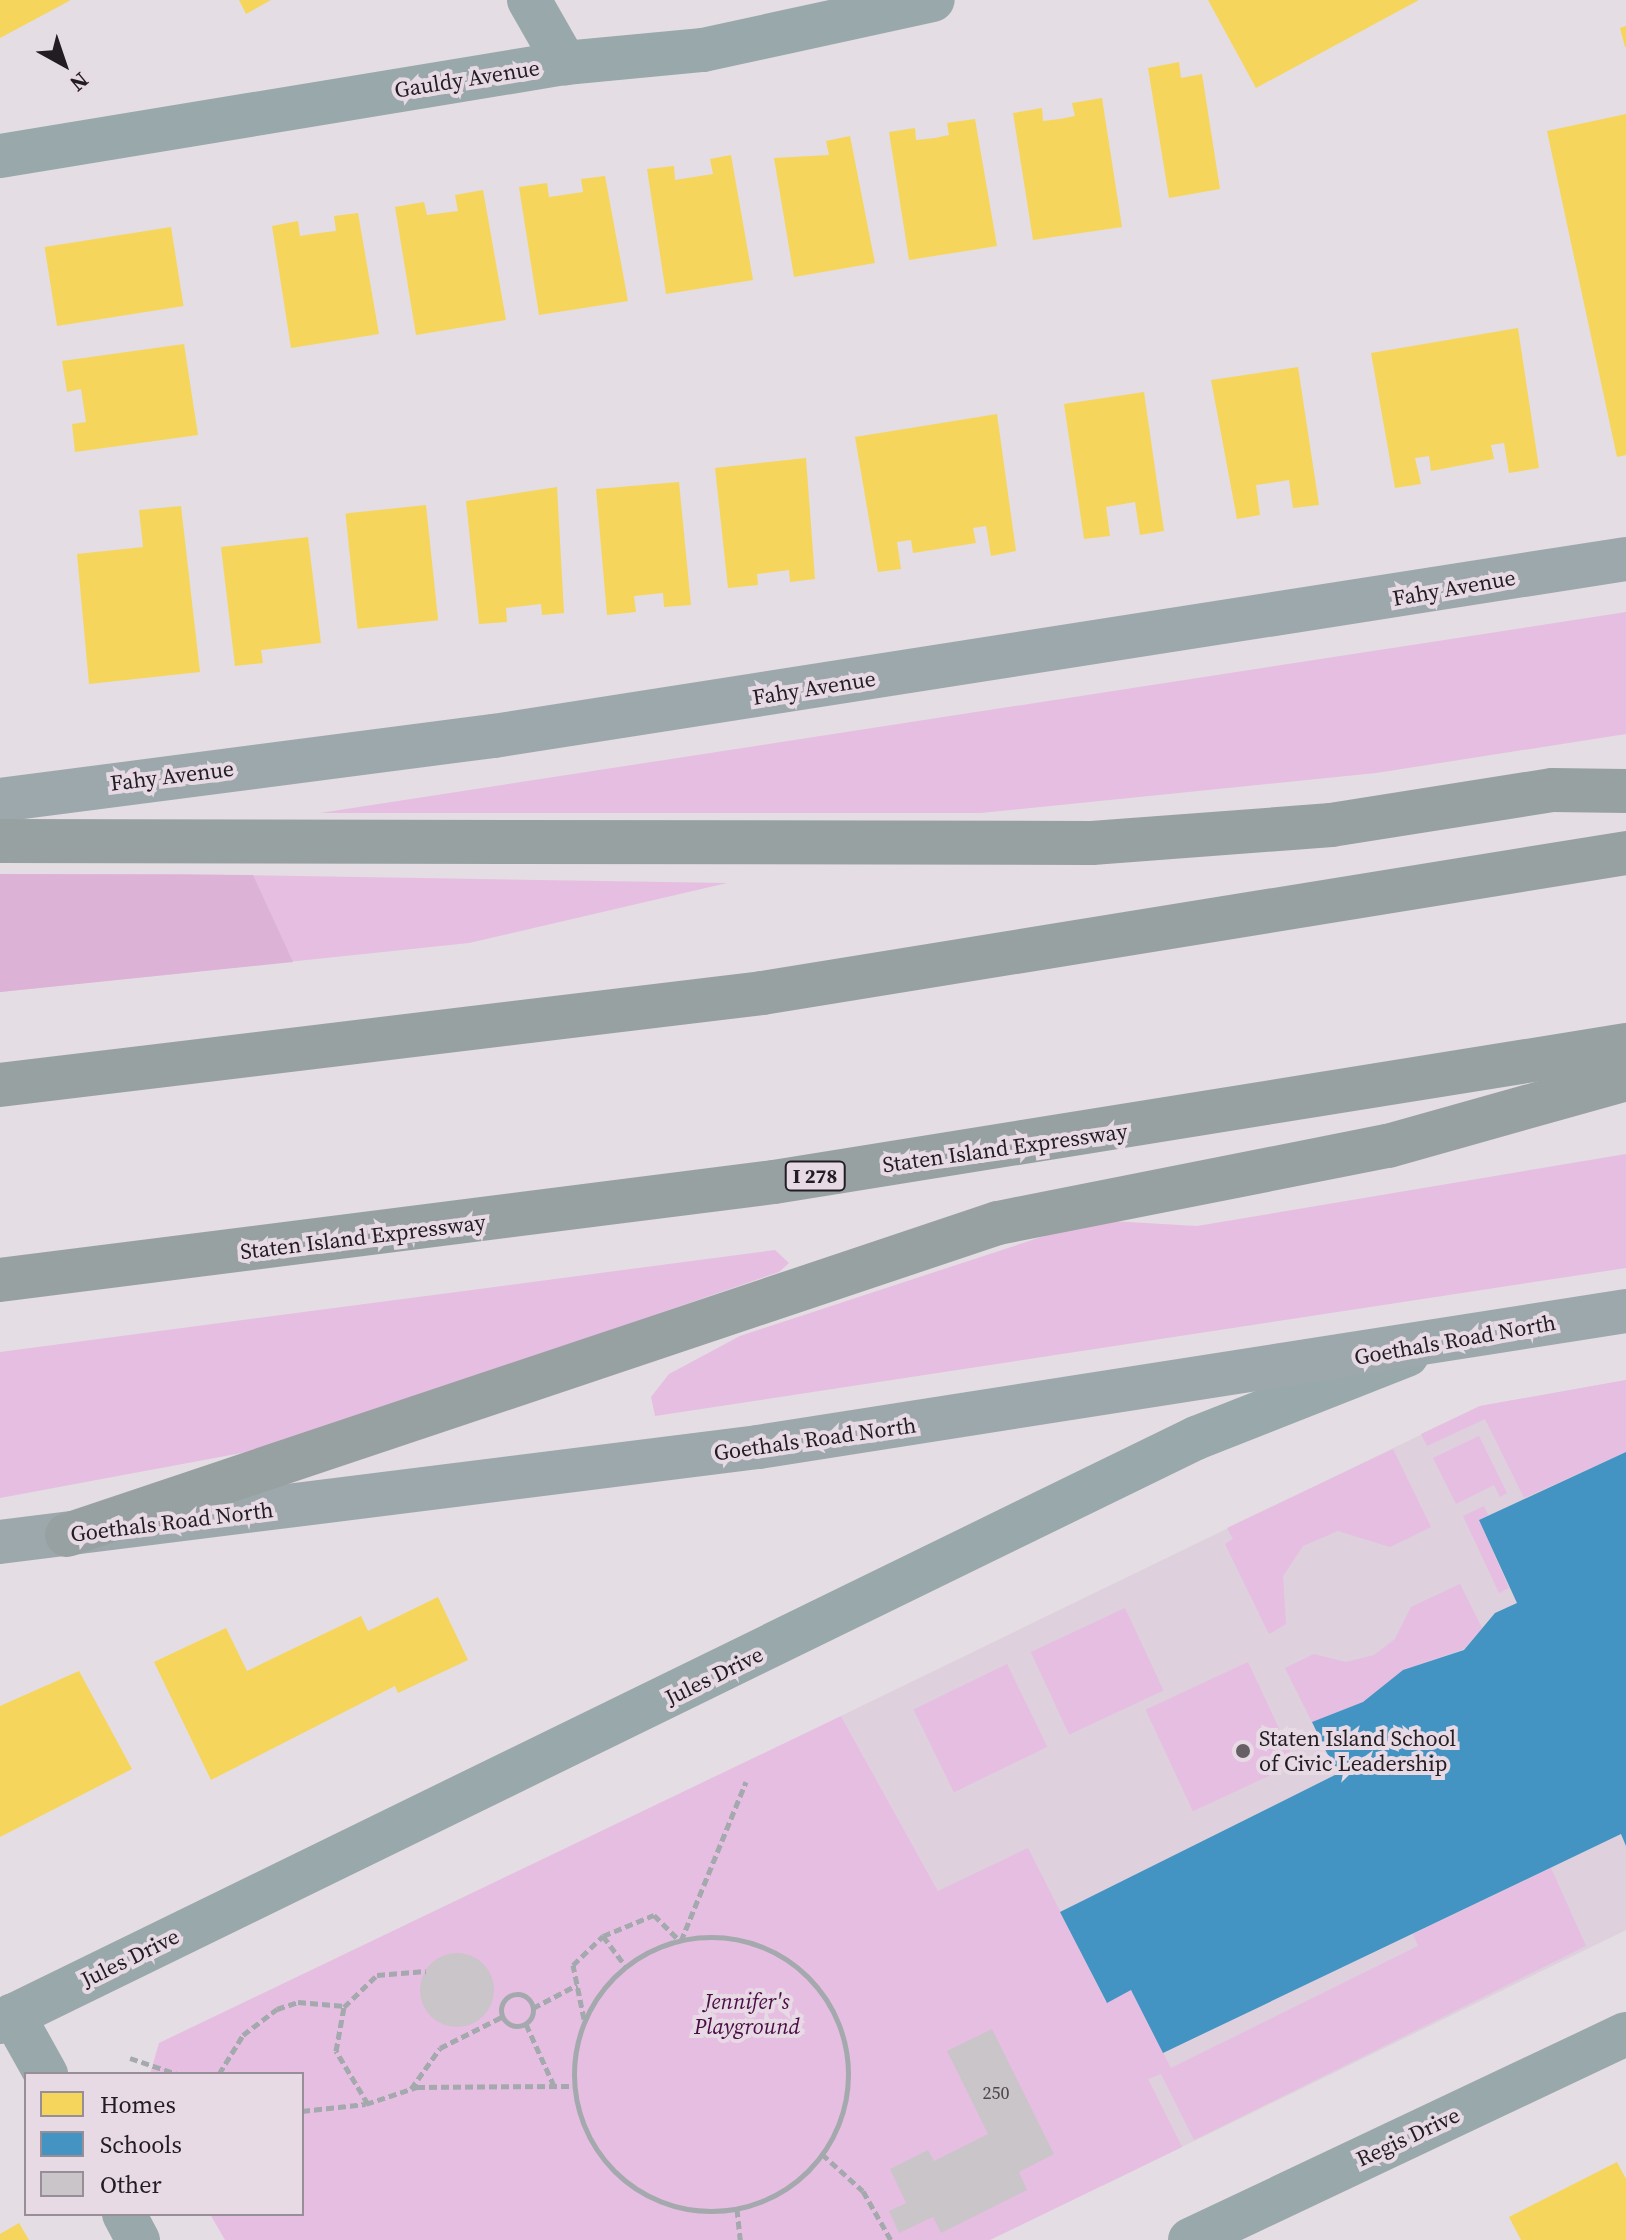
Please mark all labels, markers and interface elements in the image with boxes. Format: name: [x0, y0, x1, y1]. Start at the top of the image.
north arrow: [24, 24, 104, 104]
street label: Gauldy Avenue: [393, 55, 541, 103]
text: N: [64, 66, 95, 99]
street label: Fahy Avenue: [1391, 564, 1517, 612]
street label: Fahy Avenue: [751, 665, 877, 711]
street label: Fahy Avenue: [109, 755, 235, 797]
street label: Staten Island Expressway: [881, 1118, 1129, 1178]
road number: I 278: [783, 1160, 847, 1192]
street label: Staten Island Expressway: [239, 1209, 487, 1265]
street label: Goethals Road North: [1352, 1309, 1558, 1371]
street label: Goethals Road North: [712, 1412, 918, 1466]
street label: Goethals Road North: [69, 1496, 275, 1548]
street label: Jules Drive: [661, 1641, 767, 1711]
place label: Staten Island School of Civic Leadership: [1259, 1725, 1456, 1776]
marker: Staten Island School of Civic Leadership: [1234, 1742, 1252, 1760]
street label: Jules Drive: [77, 1923, 183, 1993]
park label: Jennifer's Playground: [694, 1988, 800, 2040]
legend: [24, 2072, 304, 2216]
house number: 250: [983, 2082, 1009, 2104]
text: Homes: [100, 2088, 176, 2121]
street label: Regis Drive: [1352, 2102, 1464, 2172]
text: Schools: [100, 2128, 182, 2161]
text: Other: [100, 2168, 162, 2201]

